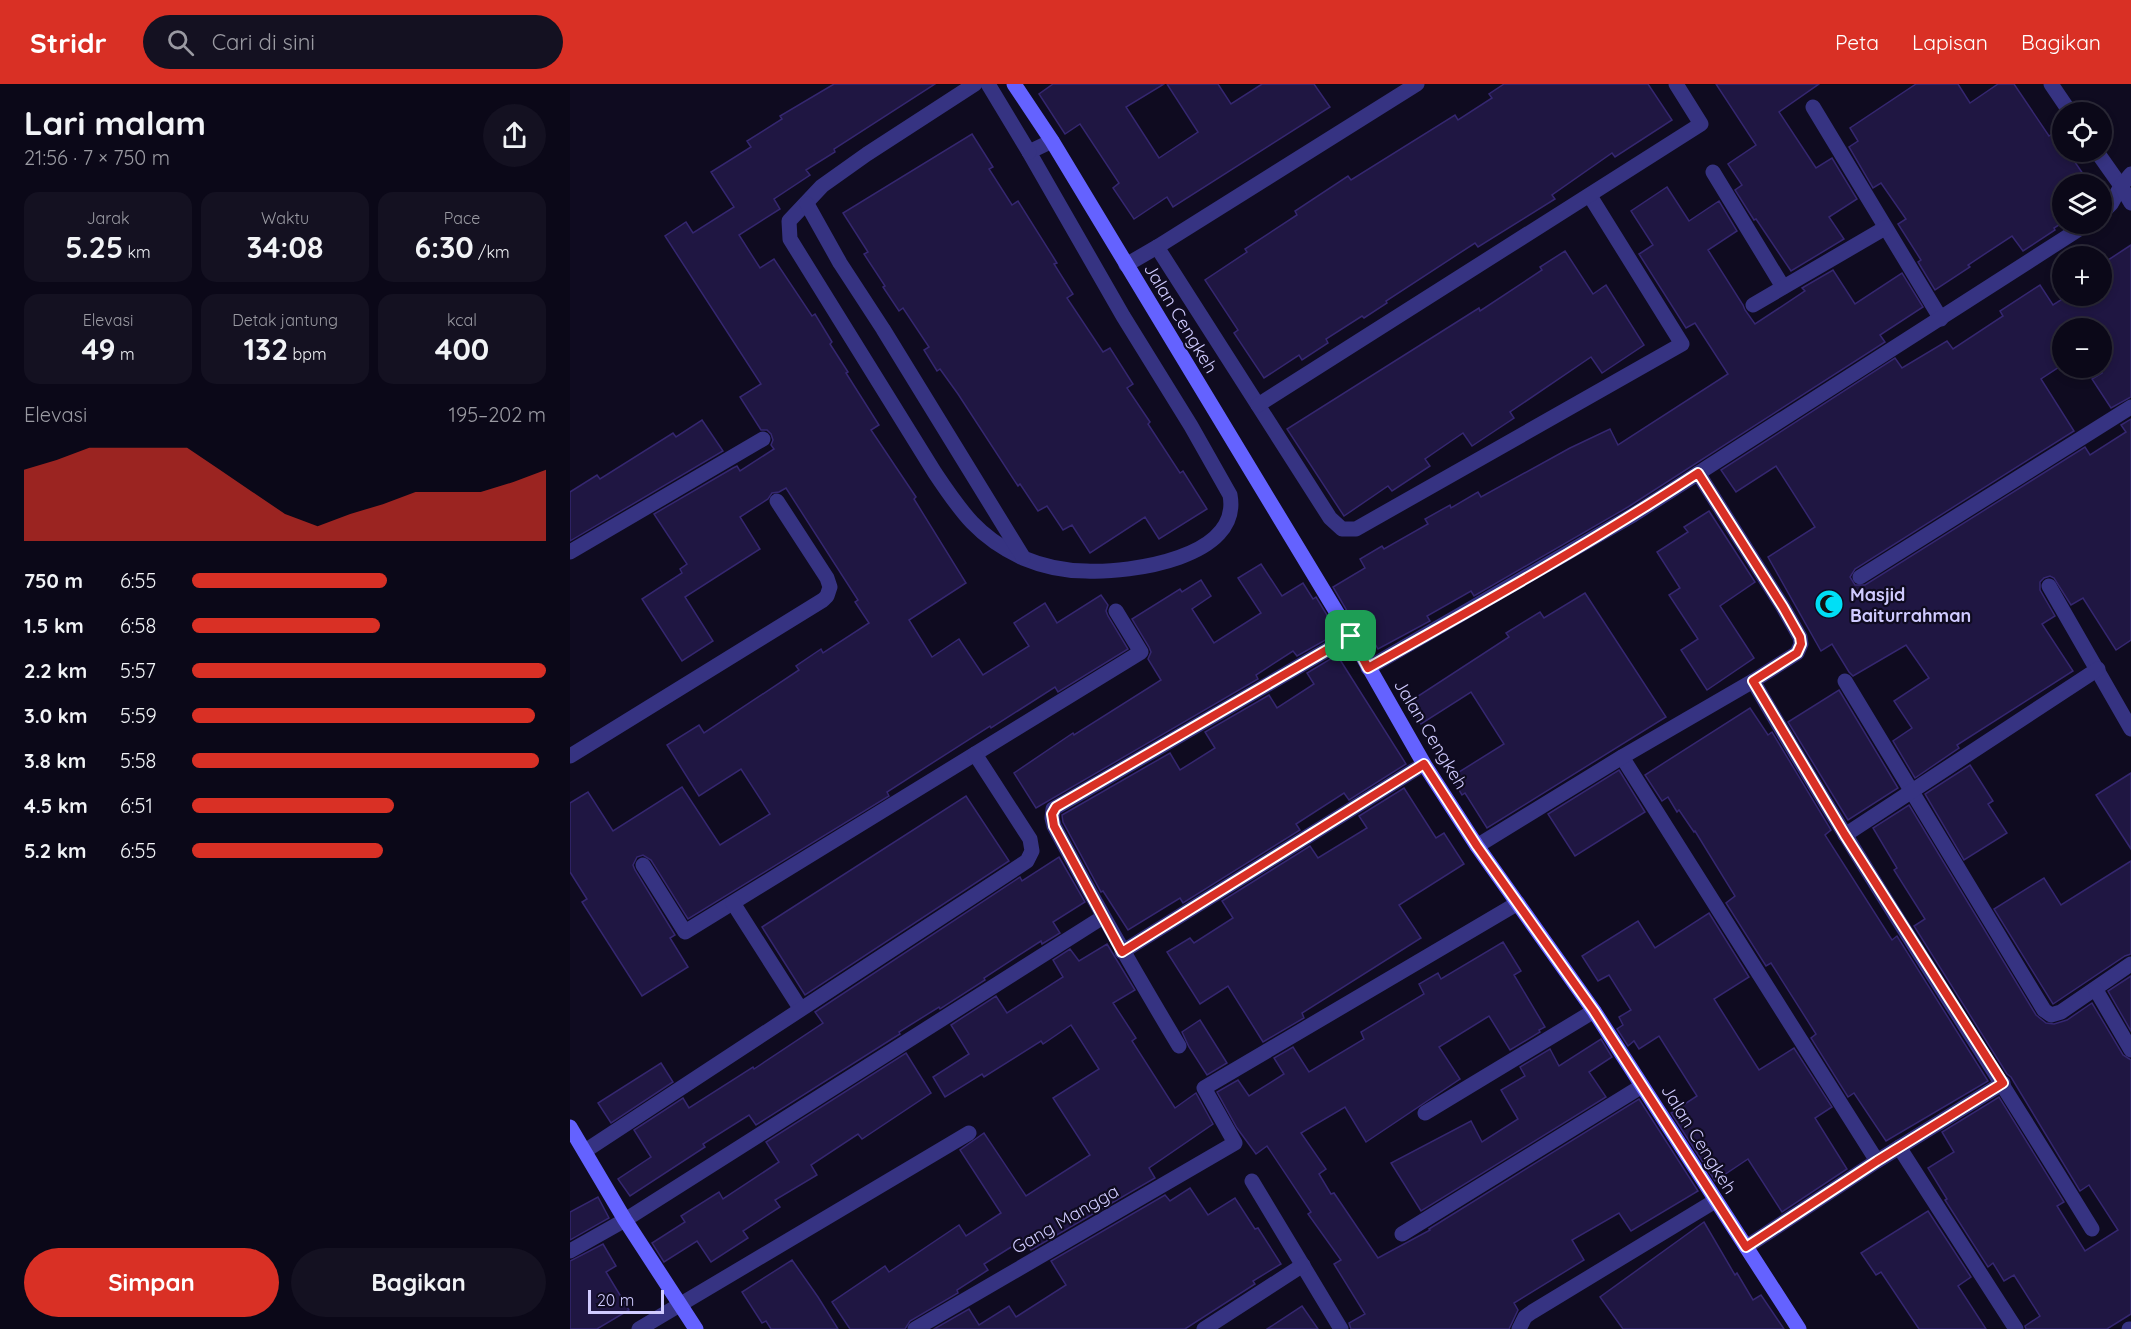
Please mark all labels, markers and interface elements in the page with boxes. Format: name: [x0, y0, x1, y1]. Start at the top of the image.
search box: [143, 15, 563, 69]
text: Stridr: [30, 25, 107, 60]
icon: search: [164, 26, 197, 59]
text: Cari di sini: [212, 28, 315, 56]
text: Peta: [1835, 29, 1879, 55]
text: Lapisan: [1912, 29, 1988, 55]
text: Bagikan: [2021, 29, 2101, 55]
text: Lari malam: [24, 102, 206, 143]
map controls: [2052, 102, 2112, 378]
button: locate: [2052, 102, 2112, 162]
button: share: [483, 104, 546, 167]
text: 21:56 · 7 × 750 m: [24, 145, 170, 170]
button: layers: [2052, 174, 2112, 234]
text: Jarak: [86, 208, 130, 228]
text: Waktu: [261, 208, 309, 228]
text: Pace: [444, 208, 480, 228]
text: 5.25: [65, 228, 123, 266]
text: 34:08: [247, 228, 323, 266]
text: 6:30: [414, 228, 474, 266]
text: km: [123, 242, 151, 262]
text: /km: [474, 242, 510, 262]
button: +: [2052, 246, 2112, 306]
street label: Jalan Cengkeh: [1139, 259, 1223, 377]
text: Elevasi: [83, 310, 133, 330]
text: Detak jantung: [232, 310, 338, 330]
text: kcal: [447, 310, 477, 330]
button: −: [2052, 318, 2112, 378]
text: 49: [81, 330, 116, 368]
text: 132: [243, 330, 288, 368]
text: 400: [435, 330, 489, 368]
text: m: [116, 344, 135, 364]
text: bpm: [288, 344, 327, 364]
text: Elevasi: [24, 402, 87, 427]
text: 195–202 m: [449, 402, 546, 427]
text: 750 m: [24, 568, 83, 593]
text: 6:55: [120, 568, 156, 593]
place label: Masjid Baiturrahman: [1850, 583, 1971, 627]
mosque icon: Masjid Baiturrahman: [1813, 588, 1845, 620]
pin: [1325, 610, 1376, 661]
text: 1.5 km: [24, 613, 84, 638]
text: 6:58: [120, 613, 156, 638]
icon: arrive: [1334, 619, 1367, 652]
text: 2.2 km: [24, 658, 87, 683]
text: 5:57: [120, 658, 156, 683]
street label: Jalan Cengkeh: [1389, 675, 1473, 793]
text: 3.0 km: [24, 703, 87, 728]
text: 5:59: [120, 703, 157, 728]
text: 3.8 km: [24, 748, 86, 773]
text: 5:58: [120, 748, 156, 773]
text: 4.5 km: [24, 793, 88, 818]
text: 6:51: [120, 793, 153, 818]
text: 5.2 km: [24, 838, 87, 863]
text: 6:55: [120, 838, 156, 863]
street label: Jalan Cengkeh: [1656, 1080, 1742, 1198]
street label: Gang Mangga: [1007, 1179, 1123, 1259]
button: Simpan: [24, 1248, 279, 1317]
button: Bagikan: [291, 1248, 546, 1317]
scale bar: [588, 1287, 664, 1314]
text: 20 m: [597, 1290, 634, 1310]

